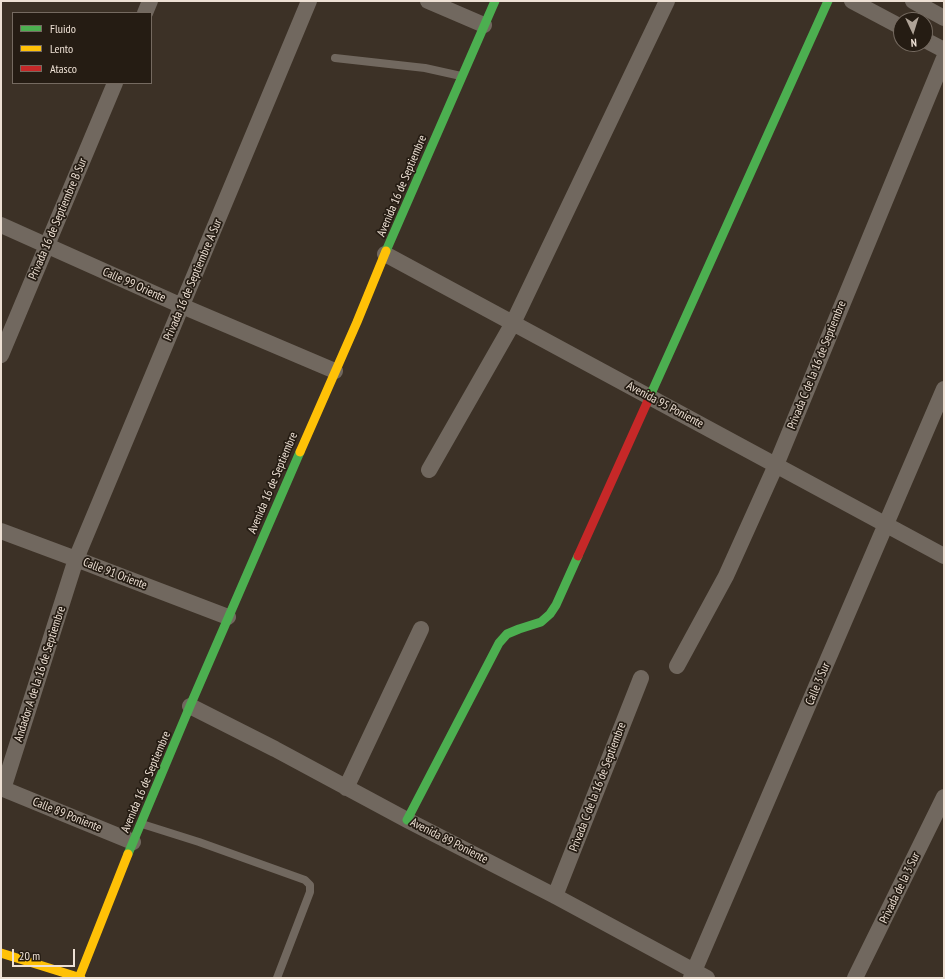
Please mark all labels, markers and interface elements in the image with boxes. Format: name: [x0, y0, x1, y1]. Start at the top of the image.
legend: [12, 12, 152, 84]
north arrow: [893, 12, 933, 52]
text: Fluido: [50, 21, 76, 36]
text: N: [910, 36, 917, 50]
text: Lento: [50, 41, 73, 56]
text: Atasco: [50, 61, 77, 76]
street label: Avenida 16 de Septiembre: [374, 133, 430, 239]
street label: Privada 16 de Septiembre B Sur: [26, 156, 90, 282]
street label: Privada 16 de Septiembre A Sur: [161, 217, 225, 343]
street label: Calle 99 Oriente: [100, 265, 168, 305]
street label: Privada C de la 16 de Septiembre: [785, 299, 849, 431]
street label: Avenida 95 Poniente: [624, 379, 706, 431]
street label: Avenida 16 de Septiembre: [245, 430, 301, 536]
street label: Calle 91 Oriente: [81, 555, 149, 593]
street label: Andador A de la 16 de Septiembre: [11, 604, 69, 744]
street label: Calle 3 Sur: [803, 661, 833, 707]
street label: Privada C de la 16 de Septiembre: [567, 720, 629, 854]
street label: Avenida 16 de Septiembre: [118, 729, 174, 835]
street label: Calle 89 Poniente: [30, 795, 104, 835]
street label: Avenida 89 Poniente: [408, 815, 490, 867]
street label: Privada de la 3 Sur: [877, 850, 923, 926]
scale bar: [14, 941, 77, 967]
text: 20 m: [19, 948, 40, 963]

